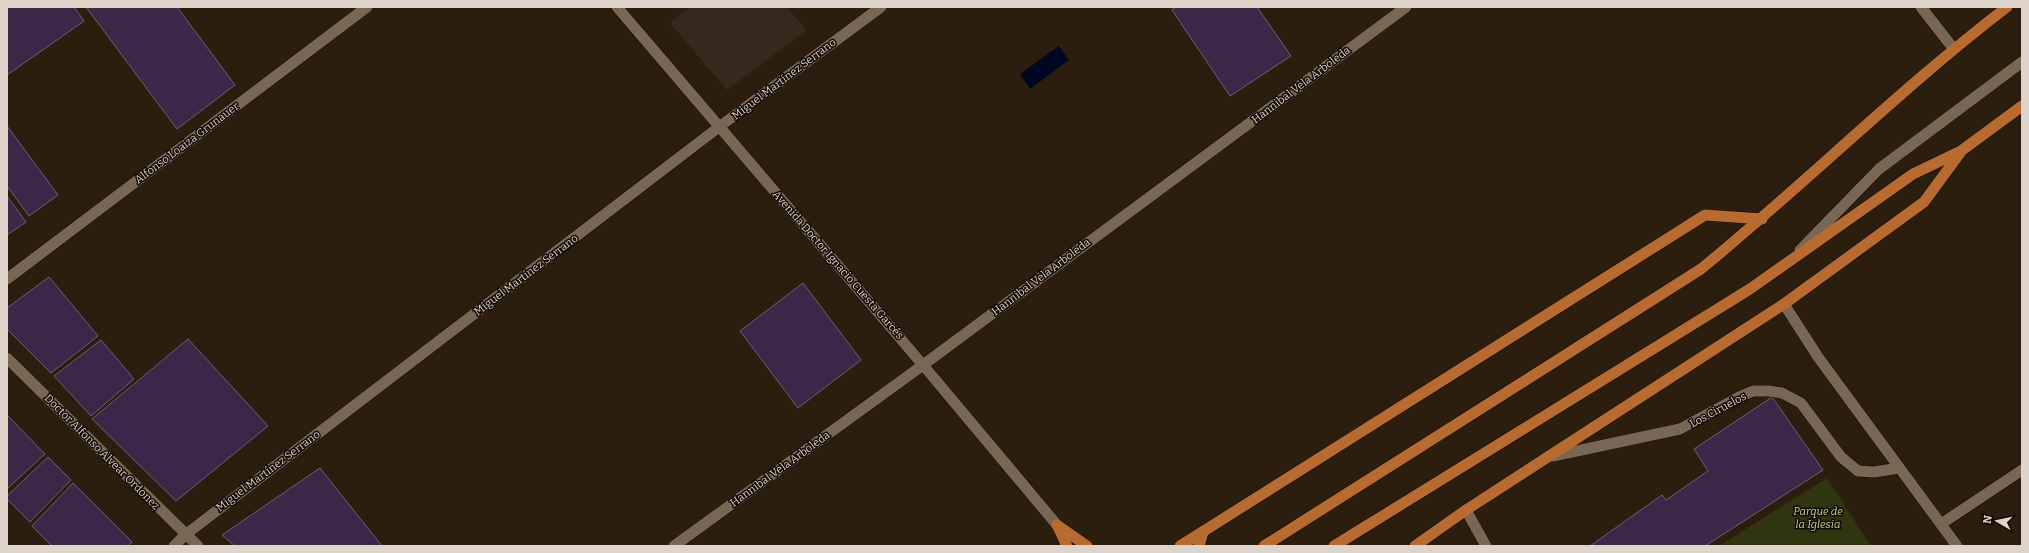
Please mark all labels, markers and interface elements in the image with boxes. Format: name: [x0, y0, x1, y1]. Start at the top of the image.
street label: Miguel Martínez Serrano: [730, 36, 838, 122]
street label: Hannibal Vela Arboleda: [1249, 44, 1353, 126]
street label: Alfonso Loaiza Grunauer: [132, 99, 242, 186]
street label: Avenida Doctor Ignacio Cuesta Garcés: [770, 188, 906, 342]
street label: Miguel Martínez Serrano: [472, 232, 580, 318]
street label: Hannibal Vela Arboleda: [989, 236, 1093, 318]
street label: Los Ciruelos: [1688, 390, 1748, 430]
street label: Doctor Alfonso Alvear Ordonez: [42, 392, 162, 512]
street label: Miguel Martínez Serrano: [214, 428, 322, 514]
street label: Hannibal Vela Arboleda: [728, 428, 832, 510]
north arrow: [1977, 501, 2017, 541]
park label: Parque de la Iglesia: [1793, 505, 1843, 531]
text: N: [1981, 514, 1995, 525]

